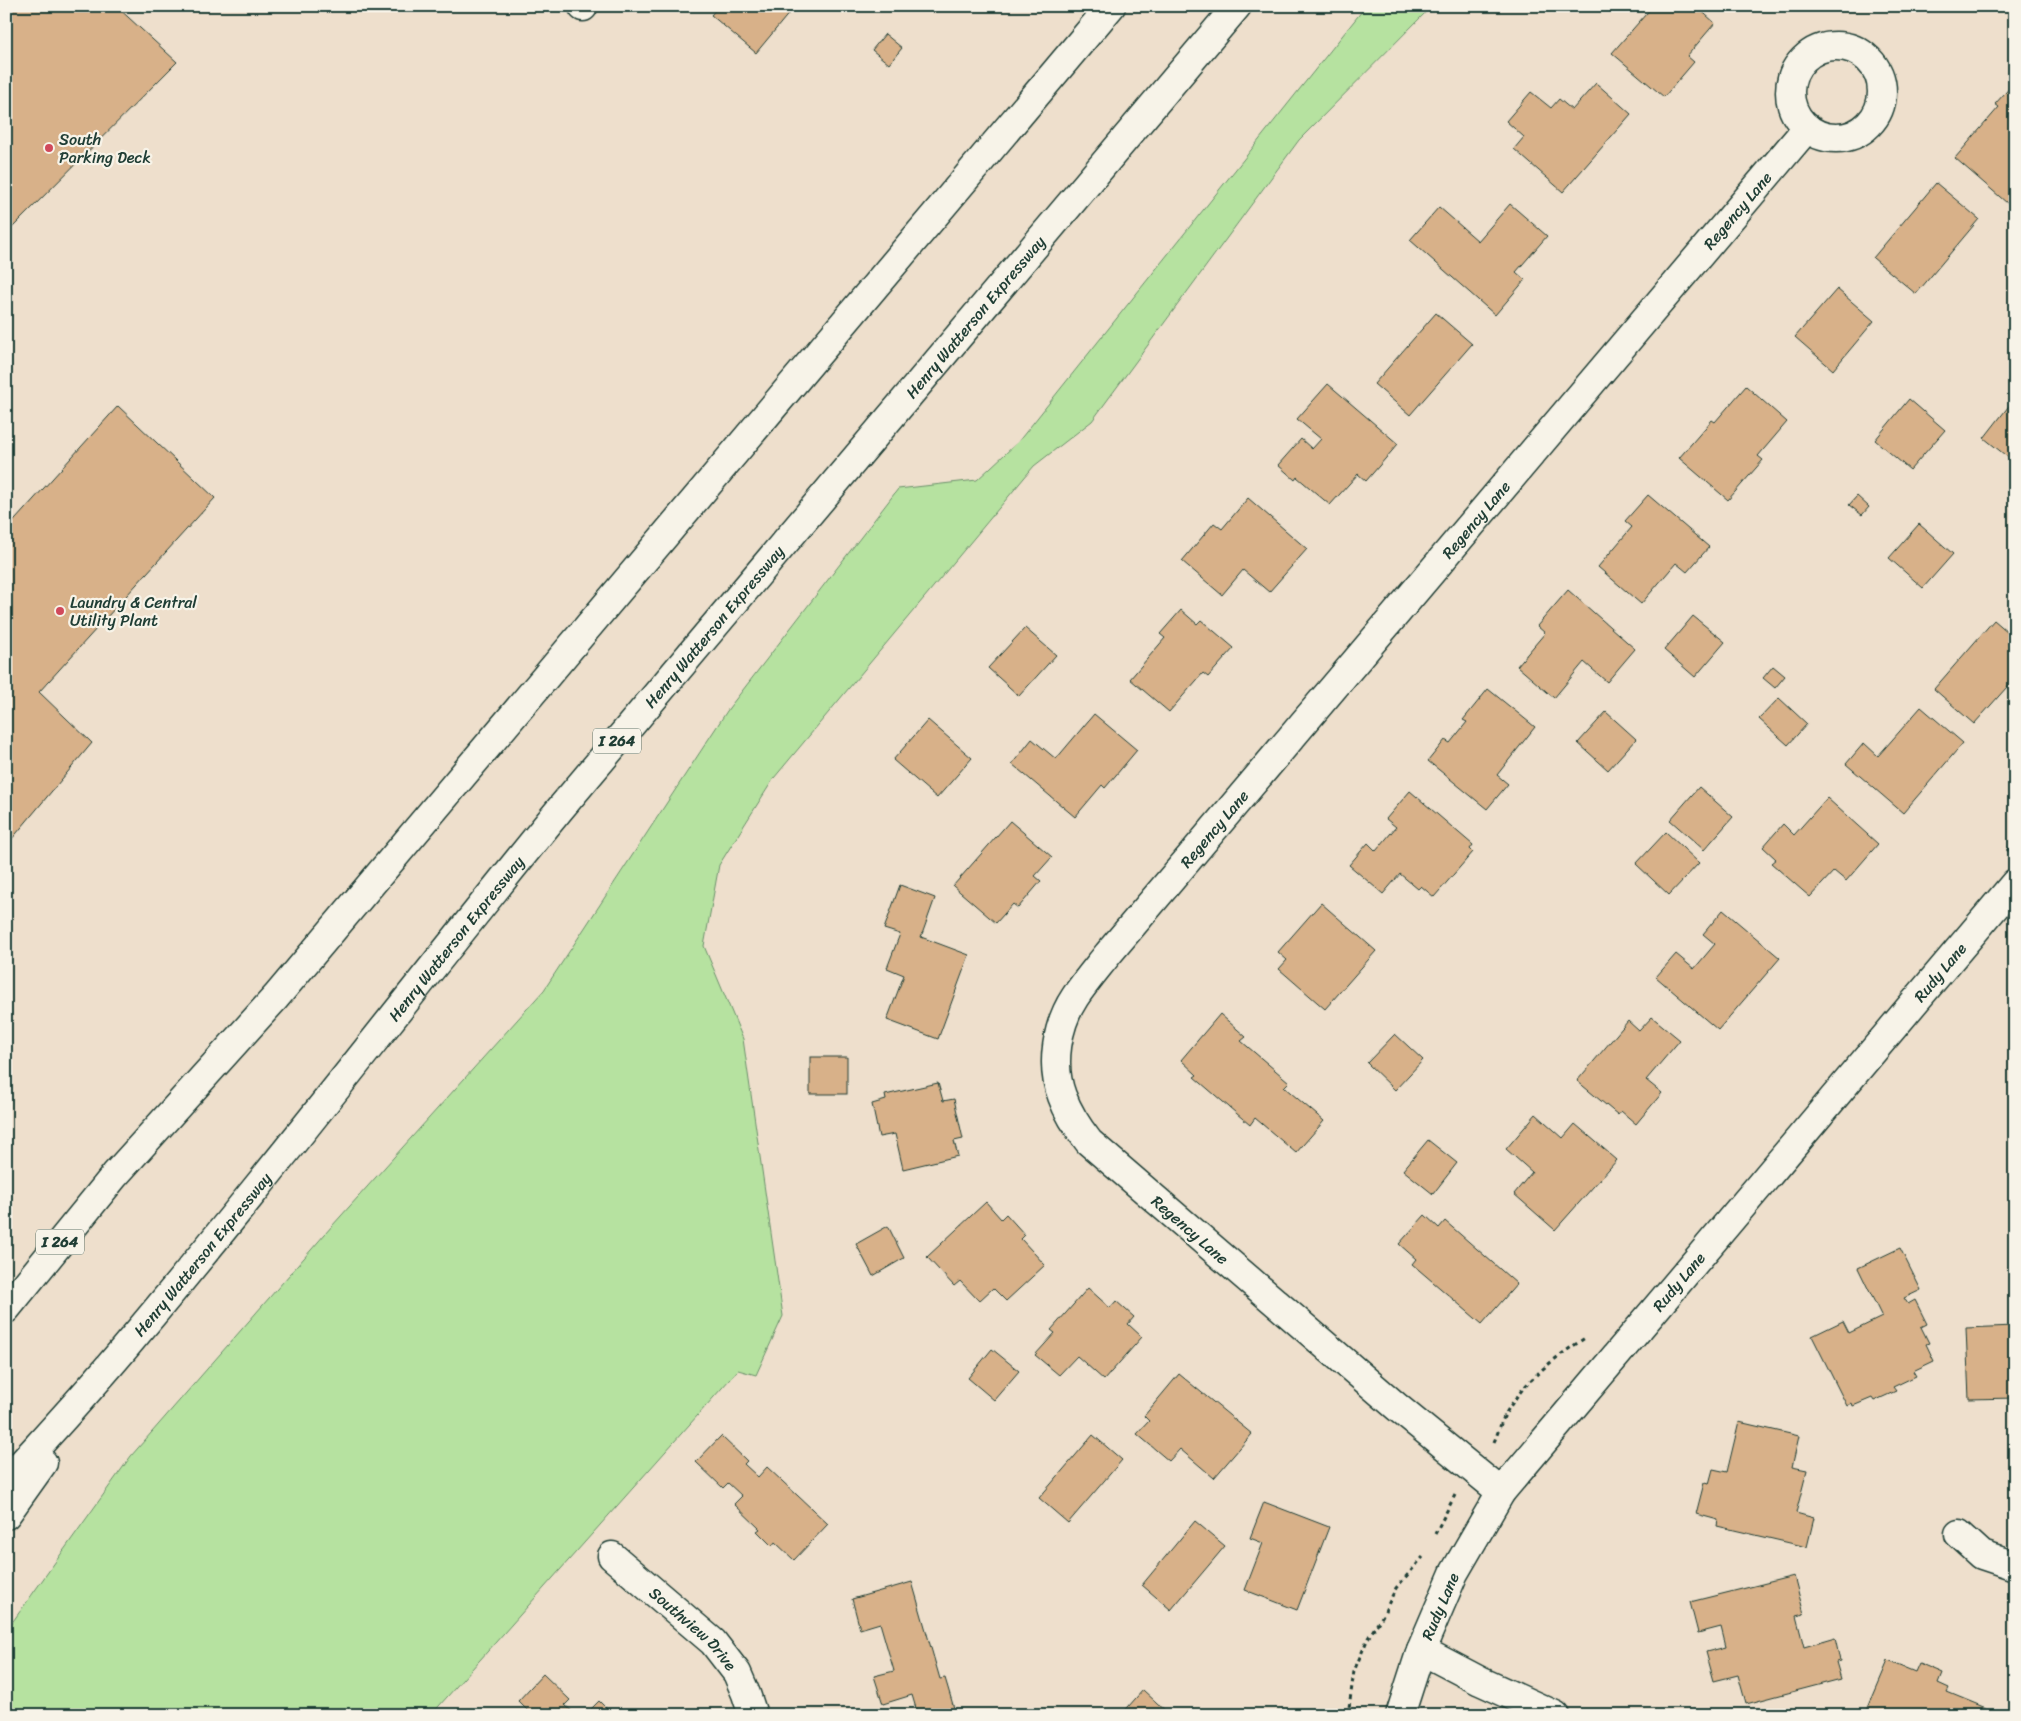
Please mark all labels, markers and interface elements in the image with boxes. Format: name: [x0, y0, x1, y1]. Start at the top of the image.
place label: South Parking Deck: [59, 125, 151, 172]
marker: South Parking Deck: [43, 142, 55, 154]
street label: Regency Lane: [1695, 164, 1779, 256]
street label: Henry Watterson Expressway: [898, 228, 1053, 405]
street label: Regency Lane: [1434, 474, 1518, 565]
street label: Henry Watterson Expressway: [636, 538, 792, 715]
place label: Laundry & Central Utility Plant: [70, 588, 197, 635]
marker: Laundry & Central Utility Plant: [54, 605, 66, 617]
road number: I 264: [593, 728, 641, 754]
street label: Regency Lane: [1172, 783, 1256, 874]
street label: Henry Watterson Expressway: [380, 848, 532, 1028]
street label: Rudy Lane: [1906, 935, 1974, 1009]
street label: Henry Watterson Expressway: [126, 1165, 279, 1343]
street label: Regency Lane: [1144, 1188, 1236, 1272]
road number: I 264: [36, 1230, 84, 1254]
street label: Rudy Lane: [1645, 1245, 1713, 1318]
street label: Rudy Lane: [1412, 1568, 1467, 1645]
street label: Southview Drive: [642, 1579, 745, 1677]

